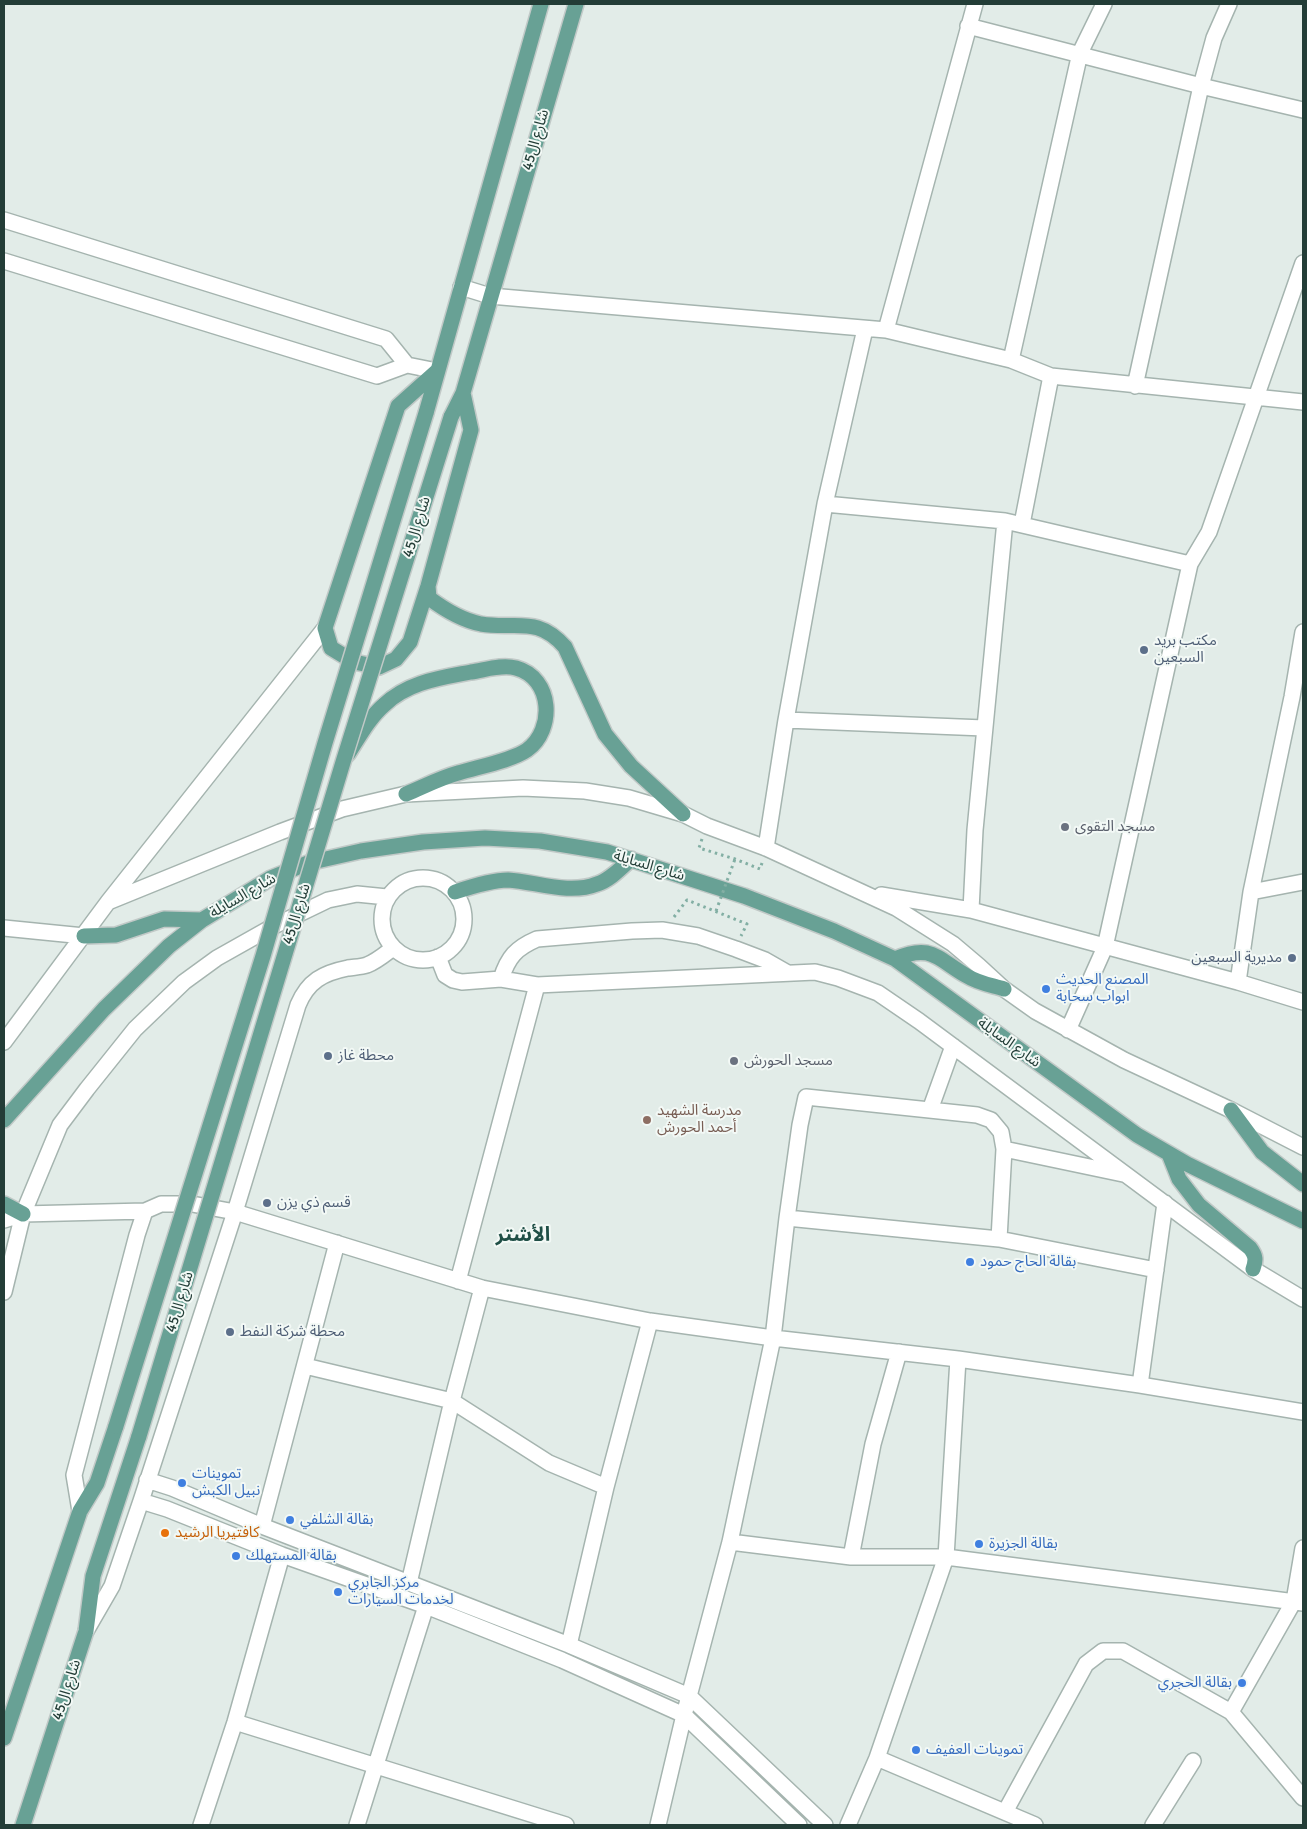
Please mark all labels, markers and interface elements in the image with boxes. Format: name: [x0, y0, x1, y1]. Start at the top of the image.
street label: شارع ال45: [519, 107, 553, 173]
street label: شارع ال45: [399, 494, 435, 560]
place label: مكتب بريد السبعين: [1154, 632, 1217, 667]
marker: مكتب بريد السبعين: [1138, 644, 1150, 656]
place label: مسجد التقوى: [1075, 818, 1155, 836]
marker: مسجد التقوى: [1059, 821, 1071, 833]
street label: شارع السايلة: [611, 847, 687, 885]
street label: شارع السايلة: [207, 870, 279, 922]
street label: شارع ال45: [279, 881, 315, 947]
place label: مديرية السبعين: [1191, 949, 1282, 967]
marker: مديرية السبعين: [1286, 952, 1298, 964]
place label: المصنع الحديث ابواب سحابة: [1056, 971, 1149, 1006]
marker: المصنع الحديث ابواب سحابة: [1040, 983, 1052, 995]
street label: شارع السايلة: [974, 1014, 1044, 1072]
place label: محطة غاز: [338, 1047, 394, 1065]
marker: محطة غاز: [322, 1050, 334, 1062]
place label: مسجد الحورش: [744, 1052, 833, 1070]
marker: مسجد الحورش: [728, 1055, 740, 1067]
place label: مدرسة الشهيد أحمد الحورش: [657, 1102, 742, 1137]
marker: مدرسة الشهيد أحمد الحورش: [641, 1114, 653, 1126]
place label: قسم ذي يزن: [277, 1194, 351, 1212]
marker: قسم ذي يزن: [261, 1197, 273, 1209]
district label: الأشتر: [496, 1224, 550, 1248]
place label: بقالة الحاج حمود: [980, 1253, 1076, 1271]
marker: بقالة الحاج حمود: [964, 1256, 976, 1268]
street label: شارع ال45: [162, 1269, 198, 1335]
place label: محطة شركة النفط: [240, 1323, 345, 1341]
marker: محطة شركة النفط: [224, 1326, 236, 1338]
place label: تموينات نبيل الكبش: [192, 1465, 260, 1500]
marker: تموينات نبيل الكبش: [176, 1477, 188, 1489]
place label: بقالة الشلفي: [300, 1511, 373, 1529]
marker: بقالة الشلفي: [284, 1514, 296, 1526]
place label: كافتيريا الرشيد: [175, 1524, 259, 1542]
marker: كافتيريا الرشيد: [159, 1527, 171, 1539]
place label: بقالة الجزيرة: [989, 1535, 1058, 1553]
marker: بقالة الجزيرة: [973, 1538, 985, 1550]
place label: بقالة المستهلك: [246, 1547, 337, 1565]
marker: بقالة المستهلك: [230, 1550, 242, 1562]
place label: مركز الجابري لخدمات السيارات: [348, 1574, 454, 1609]
marker: مركز الجابري لخدمات السيارات: [332, 1586, 344, 1598]
street label: شارع ال45: [49, 1657, 85, 1723]
place label: بقالة الحجري: [1158, 1674, 1232, 1692]
marker: بقالة الحجري: [1236, 1677, 1248, 1689]
place label: تموينات العفيف: [926, 1741, 1023, 1759]
marker: تموينات العفيف: [910, 1744, 922, 1756]

